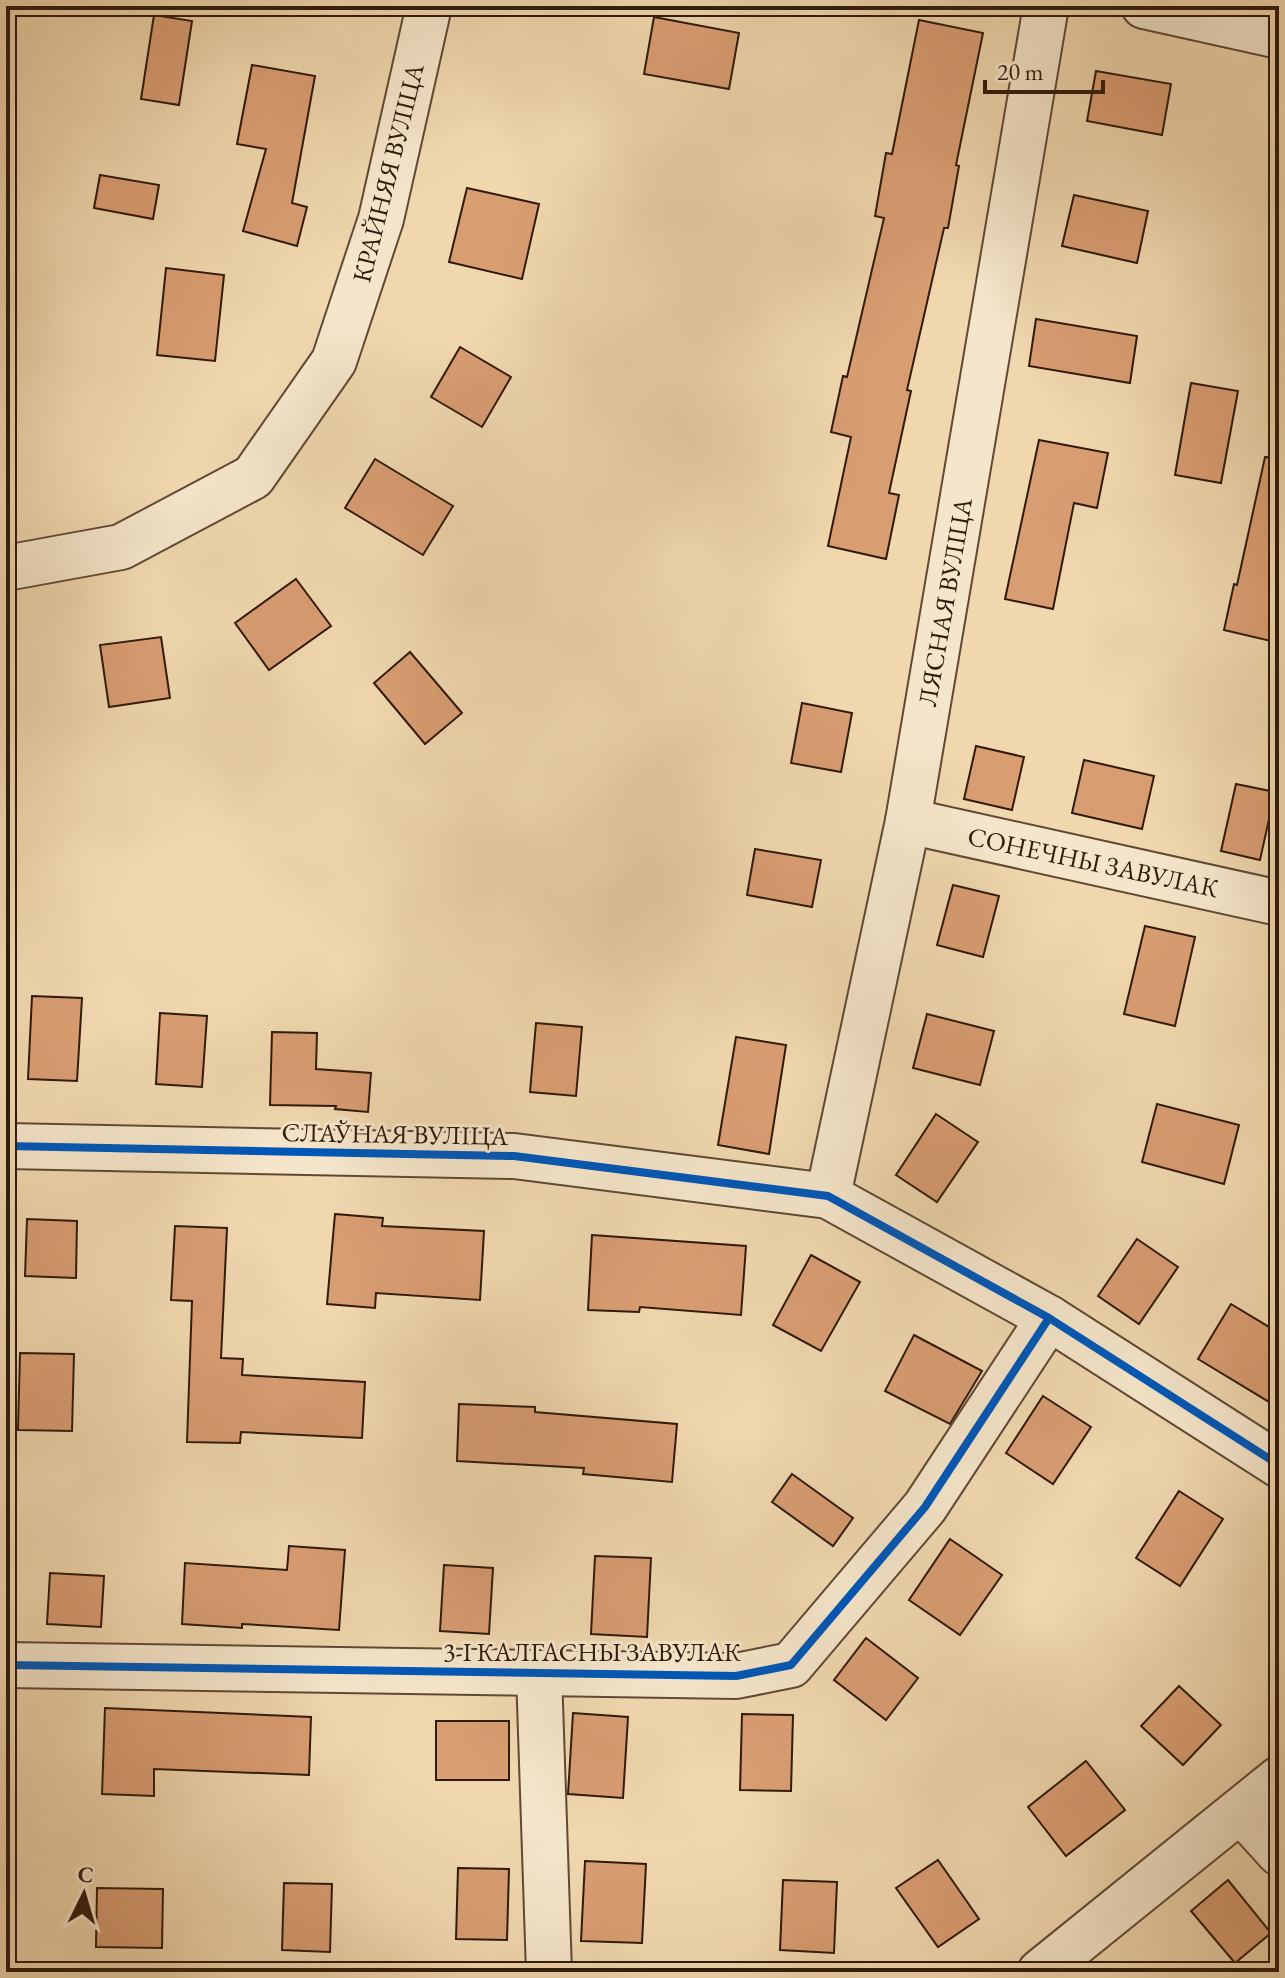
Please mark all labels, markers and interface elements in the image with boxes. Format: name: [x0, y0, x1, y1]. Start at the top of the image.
scale bar: [985, 44, 1103, 94]
text: 20 m: [997, 56, 1044, 87]
street label: КРАЙНЯЯ ВУЛІЦА: [344, 59, 432, 286]
street label: ЛЯСНАЯ ВУЛІЦА: [910, 494, 980, 709]
street label: СОНЕЧНЫ ЗАВУЛАК: [965, 819, 1222, 905]
street label: СЛАЎНАЯ ВУЛІЦА: [281, 1115, 510, 1153]
street label: 3-І КАЛГАСНЫ ЗАВУЛАК: [443, 1635, 742, 1669]
north arrow: [44, 1854, 124, 1934]
text: С: [77, 1859, 95, 1890]

